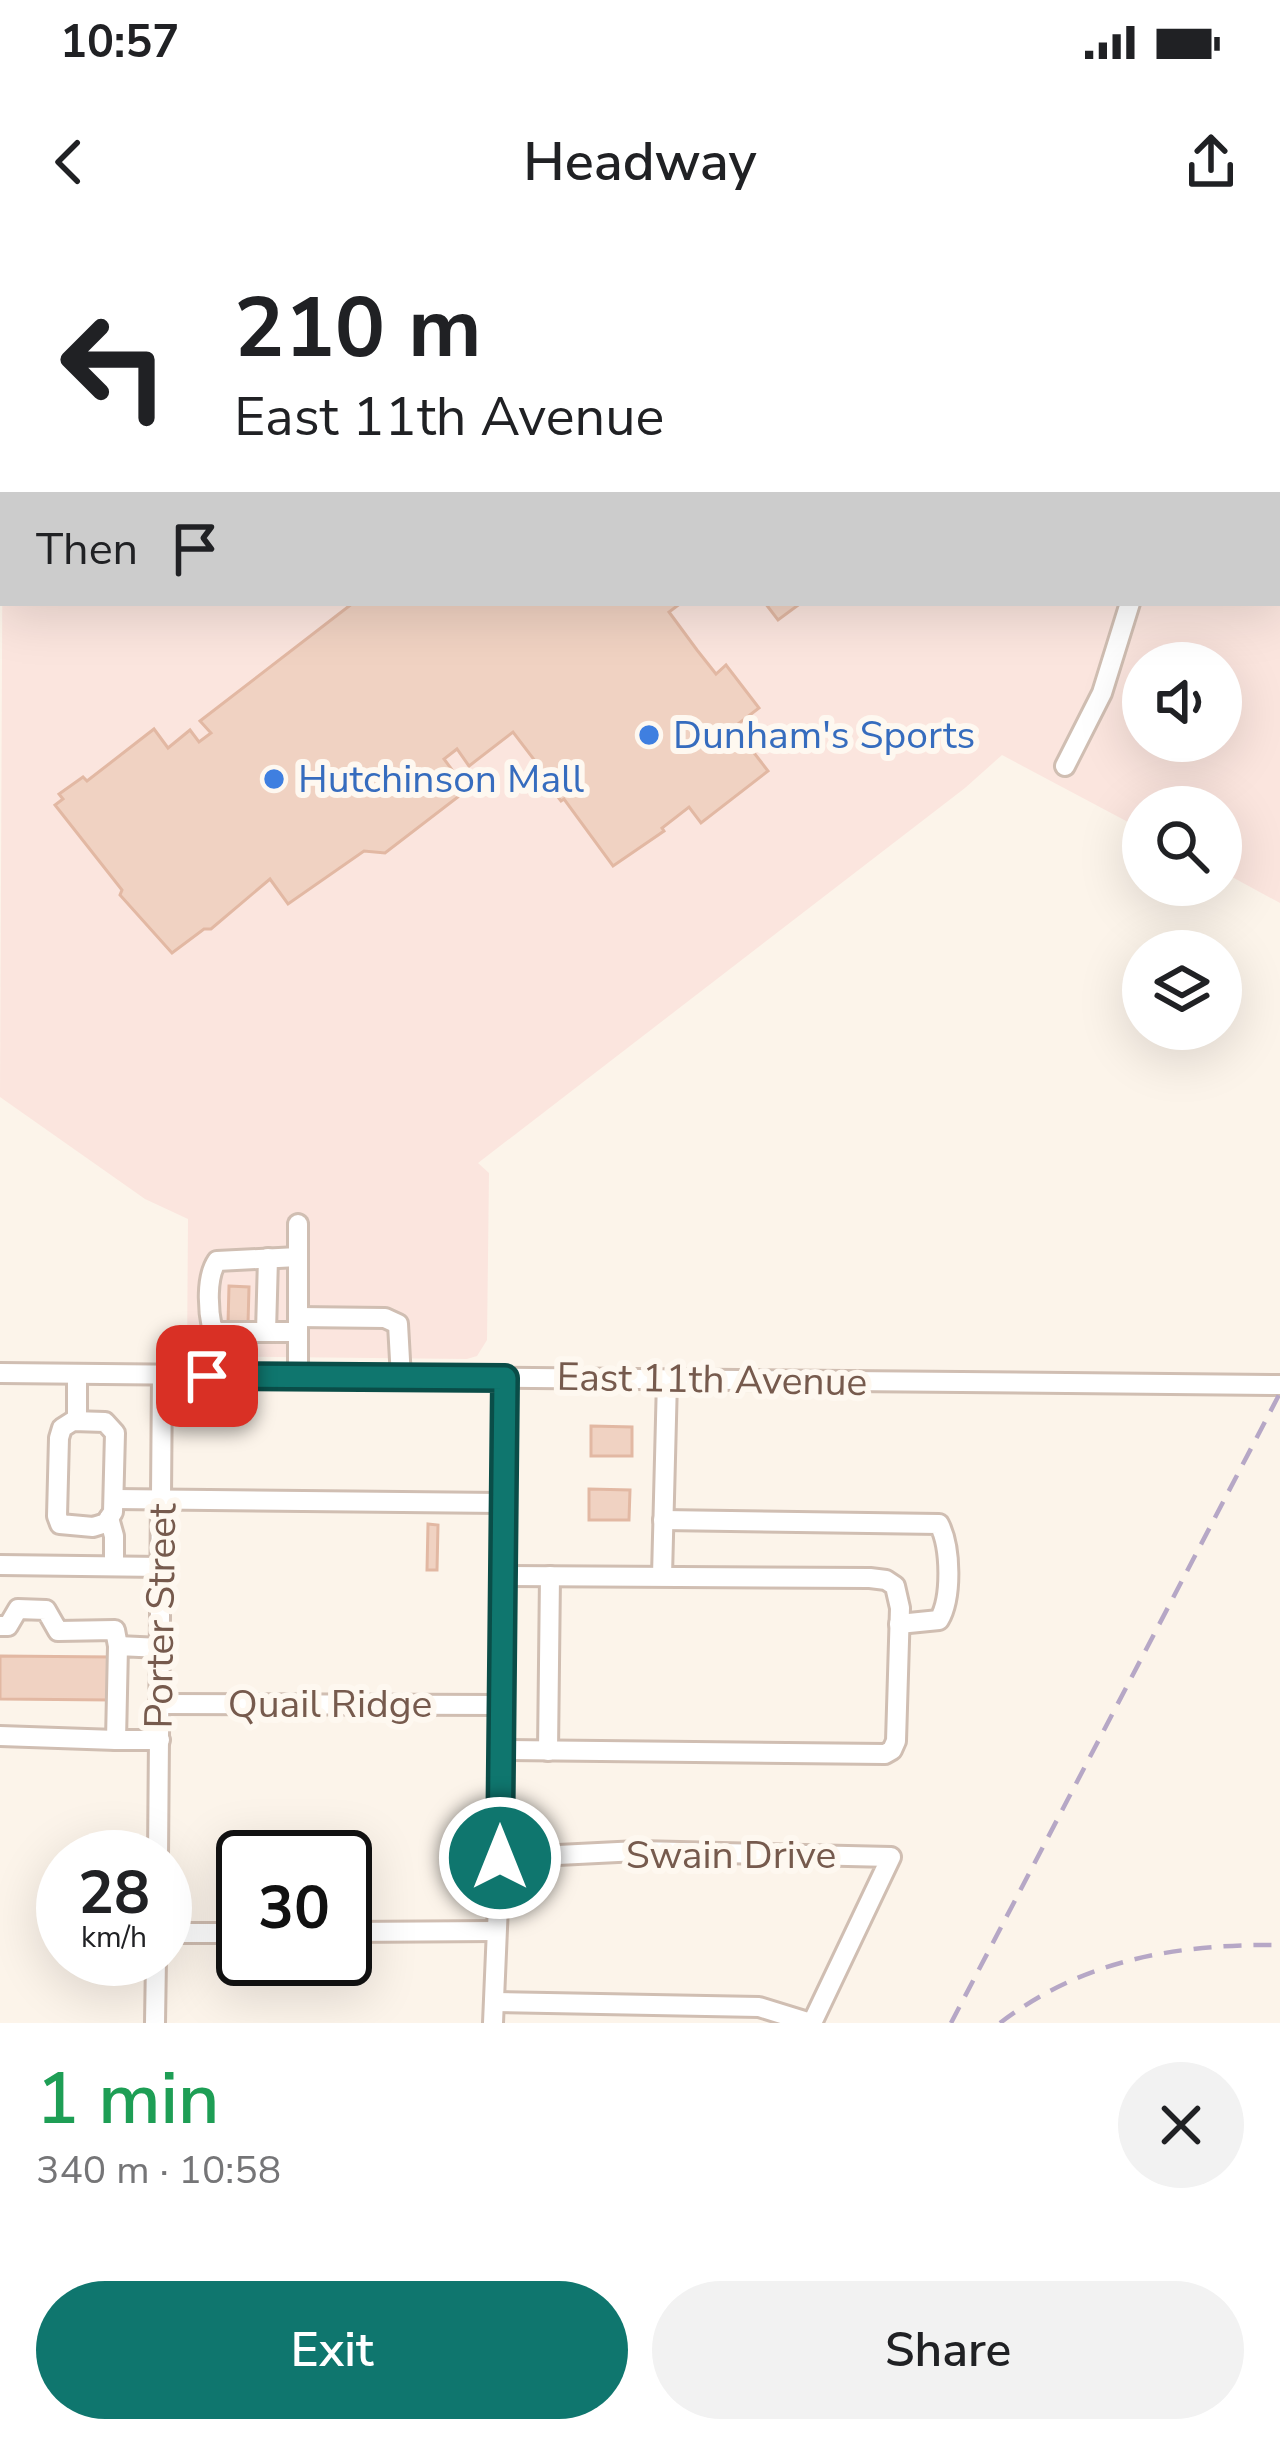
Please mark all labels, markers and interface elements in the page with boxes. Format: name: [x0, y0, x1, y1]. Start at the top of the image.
text: 10:57: [60, 12, 179, 73]
text: Headway: [523, 125, 757, 199]
icon: back: [36, 129, 102, 195]
icon: share: [1178, 129, 1244, 195]
text: 210 m: [234, 271, 482, 386]
icon: left: [36, 288, 192, 444]
text: East 11th Avenue: [234, 380, 664, 454]
icon: arrive: [162, 516, 228, 582]
text: Then: [36, 519, 138, 580]
map controls: [1122, 642, 1242, 1050]
button: sound: [1122, 642, 1242, 762]
place label: Dunham's Sports: [673, 709, 975, 762]
marker: Dunham's Sports: [636, 722, 662, 748]
place label: Hutchinson Mall: [298, 753, 585, 806]
marker: Hutchinson Mall: [261, 766, 287, 792]
button: search: [1122, 786, 1242, 906]
button: layers: [1122, 930, 1242, 1050]
pin: [156, 1325, 258, 1427]
icon: arrive: [174, 1343, 240, 1409]
street label: East 11th Avenue: [556, 1351, 868, 1409]
street label: Porter Street: [133, 1503, 189, 1729]
street label: Quail Ridge: [228, 1678, 432, 1731]
position arrow: [437, 1795, 563, 1921]
street label: Swain Drive: [626, 1829, 836, 1882]
speed limit sign: 30: [216, 1830, 372, 1986]
text: 28: [78, 1852, 150, 1934]
text: km/h: [81, 1917, 147, 1958]
text: 1 min: [36, 2050, 219, 2148]
button: close: [1118, 2062, 1244, 2188]
text: 340 m · 10:58: [36, 2144, 281, 2197]
button: Exit: [36, 2281, 628, 2419]
button: Share: [652, 2281, 1244, 2419]

